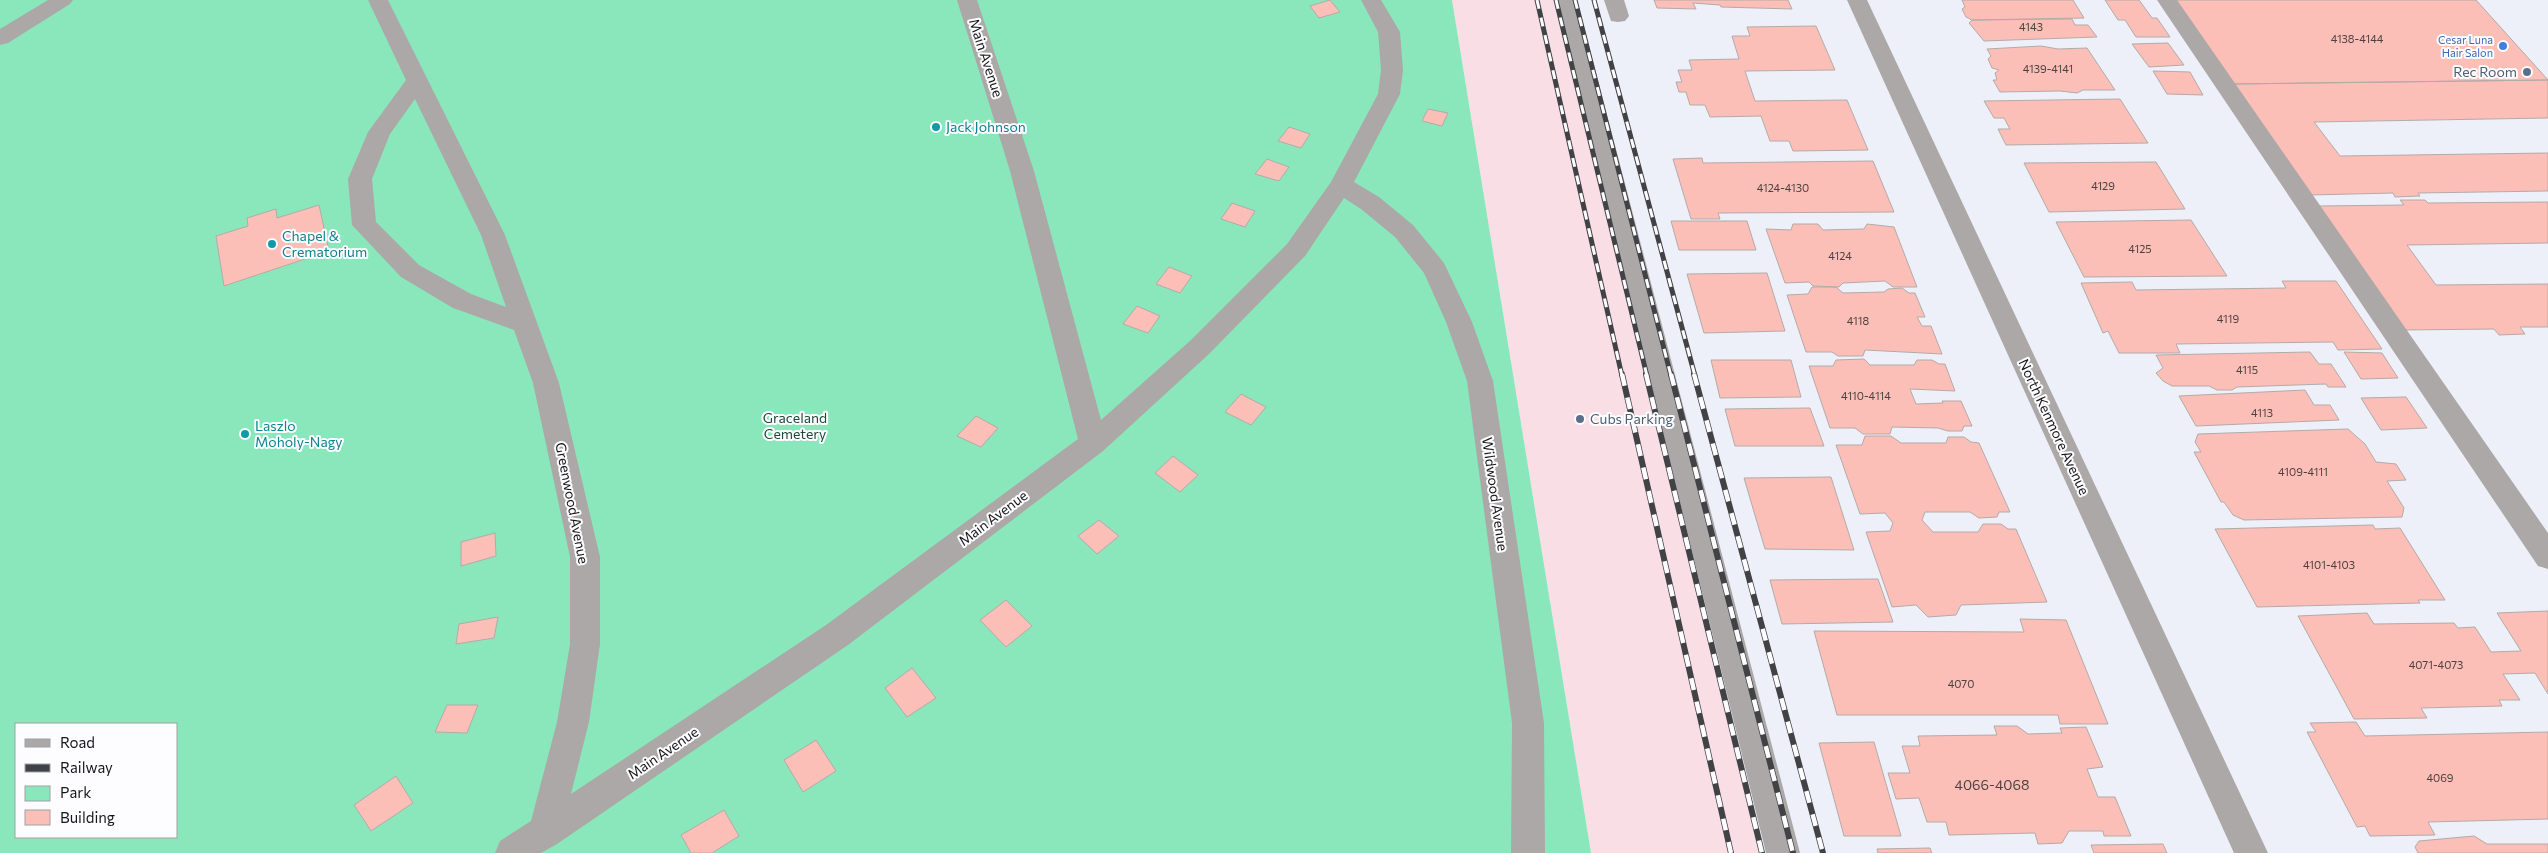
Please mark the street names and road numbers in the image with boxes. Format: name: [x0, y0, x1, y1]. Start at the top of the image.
street label: Main Avenue: [966, 16, 1007, 99]
street label: North Kenmore Avenue: [2015, 356, 2093, 497]
street label: Wildwood Avenue: [1479, 436, 1512, 552]
street label: Greenwood Avenue: [552, 441, 593, 565]
street label: Main Avenue: [955, 486, 1030, 549]
street label: Main Avenue: [624, 723, 701, 782]

